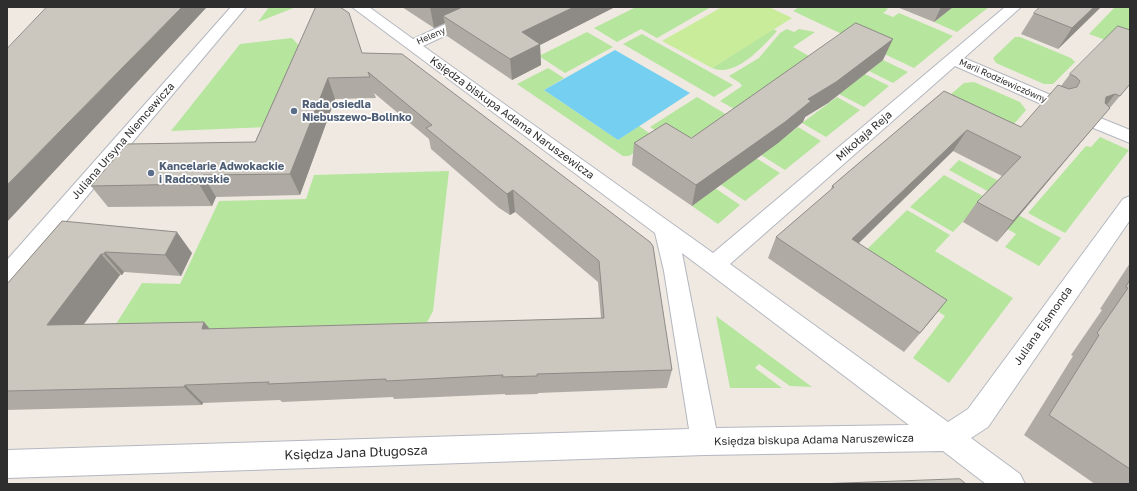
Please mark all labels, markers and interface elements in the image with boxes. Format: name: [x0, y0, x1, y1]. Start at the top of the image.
street label: Heleny: [415, 25, 447, 47]
street label: Księdza biskupa Adama Naruszewicza: [427, 54, 597, 182]
street label: Marii Rodziewiczówny: [958, 57, 1048, 105]
street label: Juliana Ursyna Niemcewicza: [69, 80, 177, 202]
place label: Rada osiedla Niebuszewo-Bolinko: [302, 98, 412, 124]
marker: Rada osiedla Niebuszewo-Bolinko: [289, 106, 299, 116]
street label: Mikołaja Reja: [833, 108, 895, 164]
place label: Kancelarie Adwokackie i Radcowskie: [159, 160, 284, 186]
marker: Kancelarie Adwokackie i Radcowskie: [146, 168, 156, 178]
street label: Juliana Ejsmonda: [1011, 284, 1075, 368]
street label: Księdza biskupa Adama Naruszewicza: [714, 432, 914, 448]
street label: Księdza Jana Długosza: [284, 443, 428, 463]

